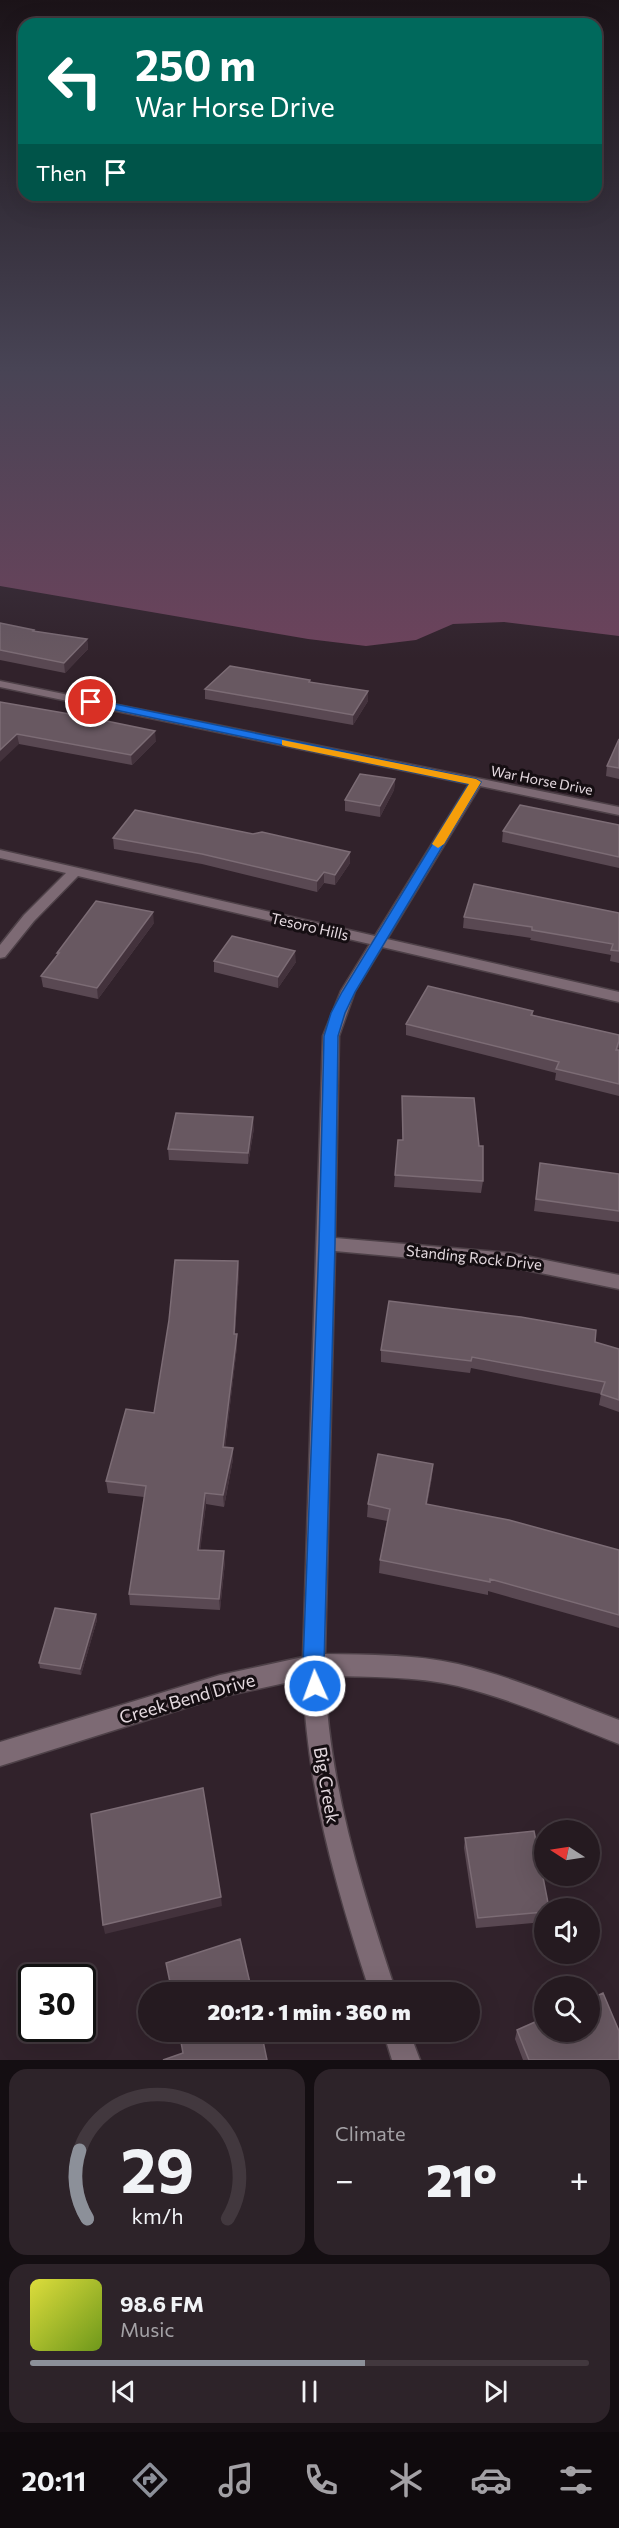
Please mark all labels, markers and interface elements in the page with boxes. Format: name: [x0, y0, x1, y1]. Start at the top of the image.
text: 250 m: [135, 38, 256, 90]
icon: left: [36, 42, 114, 120]
text: War Horse Drive: [135, 90, 335, 123]
icon: arrive: [99, 156, 132, 189]
text: Then: [36, 159, 87, 186]
pin: [65, 676, 116, 727]
icon: arrive: [74, 685, 107, 718]
street label: War Horse Drive: [490, 762, 594, 798]
street label: Tesoro Hills: [269, 908, 351, 944]
street label: Standing Rock Drive: [405, 1241, 543, 1273]
position arrow: [283, 1654, 347, 1718]
street label: Creek Bend Drive: [117, 1668, 257, 1728]
street label: Big Creek: [309, 1745, 345, 1825]
north arrow: [534, 1820, 600, 1886]
map controls: [534, 1820, 600, 2042]
button: sound: [534, 1898, 600, 1964]
speed limit sign: 30: [18, 1964, 96, 2042]
button: search: [534, 1976, 600, 2042]
text: 20:12 · 1 min · 360 m: [207, 1998, 411, 2025]
text: Climate: [335, 2121, 405, 2145]
text: 29: [120, 2130, 194, 2206]
text: 21°: [426, 2151, 497, 2206]
text: −: [335, 2158, 354, 2199]
text: +: [570, 2158, 589, 2199]
text: km/h: [131, 2202, 183, 2228]
text: 98.6 FM: [120, 2290, 204, 2317]
text: Music: [120, 2317, 174, 2341]
icon: previous: [107, 2375, 140, 2408]
icon: pause: [293, 2375, 326, 2408]
icon: next: [479, 2375, 512, 2408]
icon: directions: [129, 2459, 171, 2501]
icon: music: [215, 2459, 257, 2501]
icon: phone: [300, 2459, 342, 2501]
icon: climate: [385, 2459, 427, 2501]
icon: car: [470, 2459, 512, 2501]
icon: filters: [555, 2459, 597, 2501]
text: 20:11: [22, 2464, 86, 2497]

